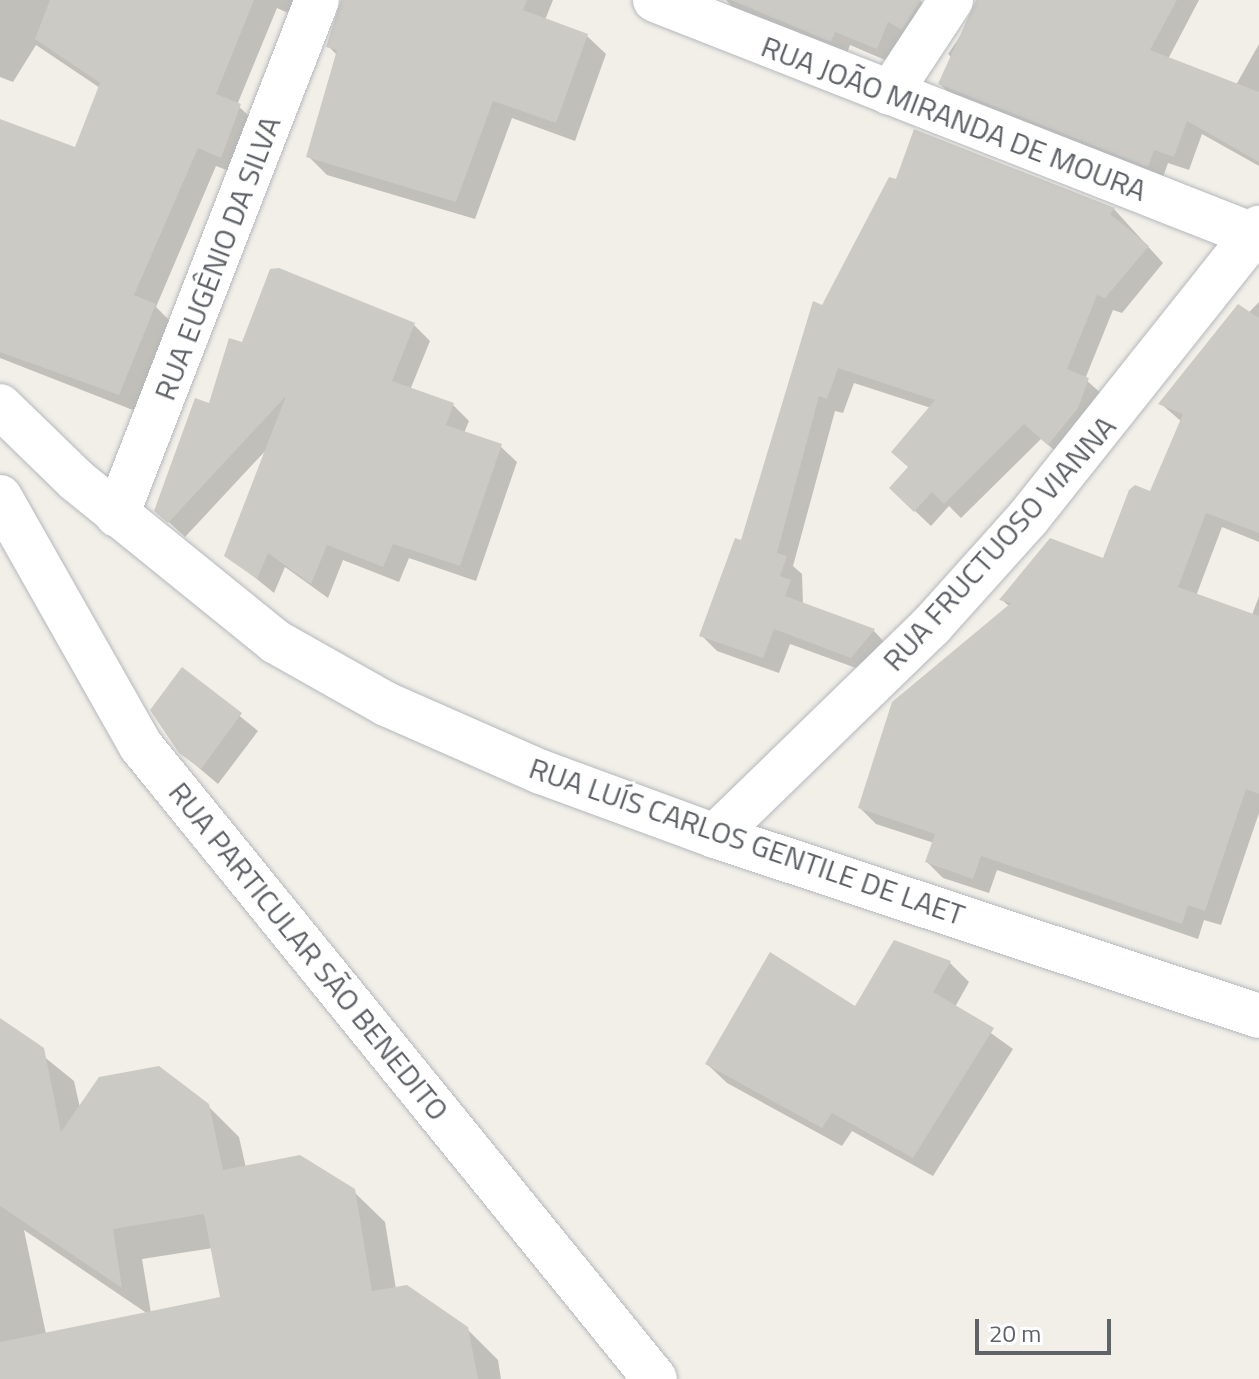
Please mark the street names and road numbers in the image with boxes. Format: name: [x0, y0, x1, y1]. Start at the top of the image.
street label: RUA JOÃO MIRANDA DE MOURA: [756, 28, 1152, 208]
street label: RUA EUGÊNIO DA SILVA: [146, 111, 288, 405]
street label: RUA FRUCTUOSO VIANNA: [875, 408, 1123, 678]
street label: RUA LUÍS CARLOS GENTILE DE LAET: [525, 749, 969, 933]
street label: RUA PARTICULAR SÃO BENEDITO: [161, 775, 457, 1127]

